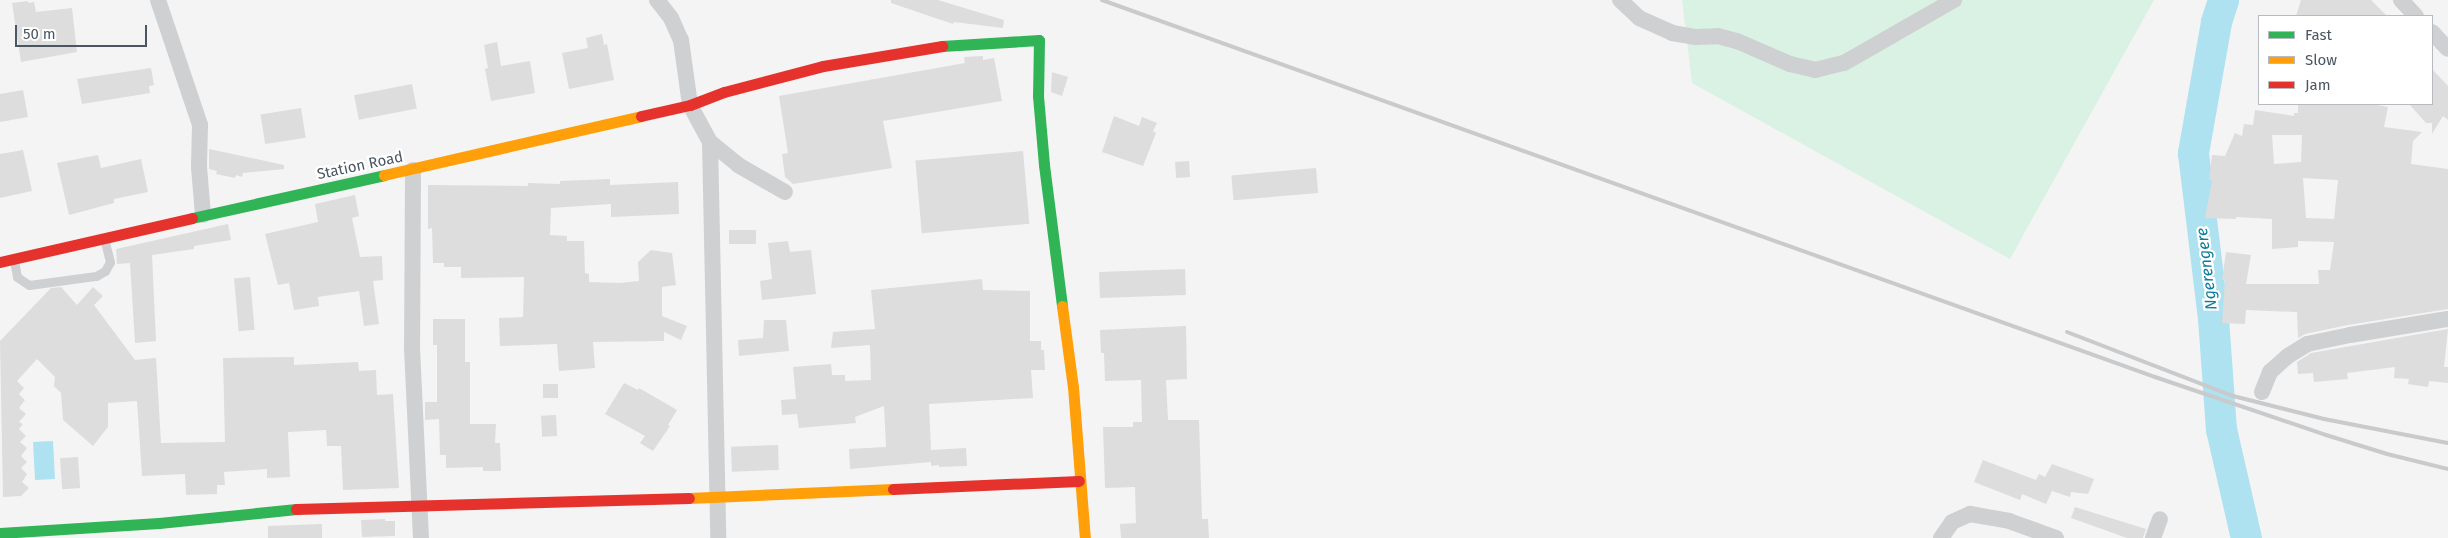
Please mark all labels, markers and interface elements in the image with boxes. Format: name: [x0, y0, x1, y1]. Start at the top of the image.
scale bar: [18, 15, 150, 47]
legend: [2258, 15, 2433, 105]
text: 50 m: [23, 25, 56, 43]
text: Fast: [2305, 26, 2332, 44]
text: Slow: [2305, 51, 2337, 69]
text: Jam: [2305, 76, 2331, 94]
street label: Station Road: [315, 148, 405, 184]
water label: Ngerengere: [2192, 227, 2222, 311]

